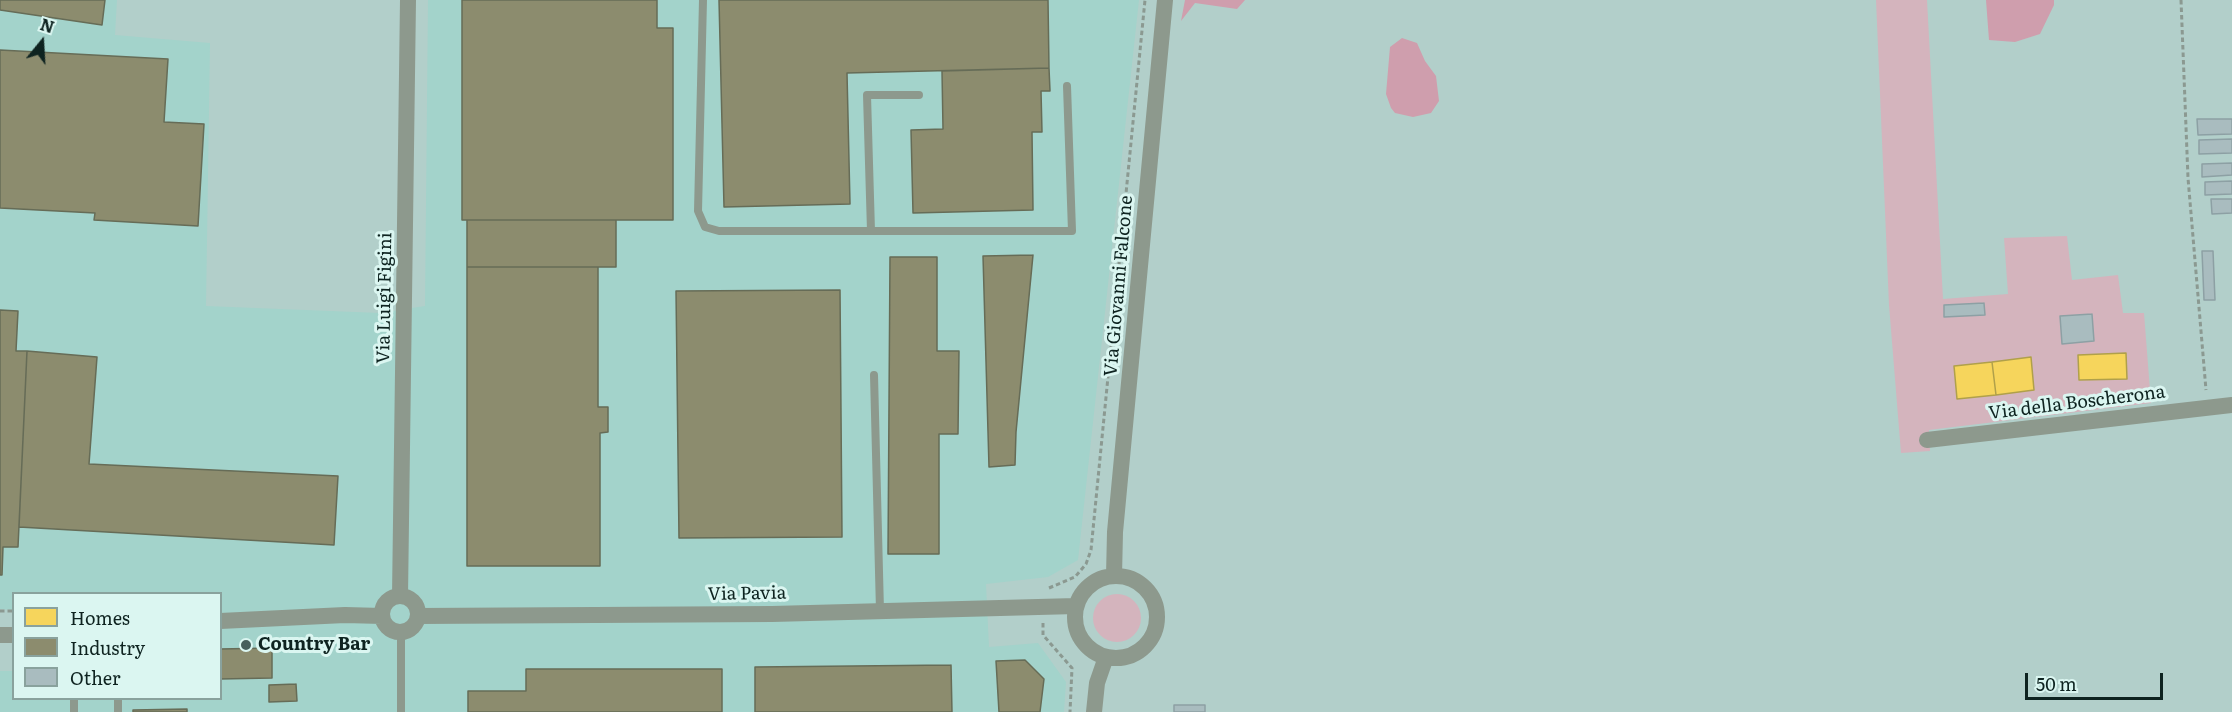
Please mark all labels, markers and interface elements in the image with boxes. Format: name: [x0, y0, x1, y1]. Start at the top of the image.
text: N: [37, 11, 58, 38]
north arrow: [12, 12, 72, 72]
street label: Via Giovanni Falcone: [1100, 195, 1138, 377]
street label: Via Luigi Figini: [373, 232, 397, 364]
street label: Via della Boscherona: [1987, 381, 2167, 425]
street label: Via Pavia: [708, 583, 786, 605]
legend: [12, 592, 222, 700]
text: Homes: [70, 604, 130, 631]
text: Industry: [70, 634, 145, 661]
place label: Country Bar: [258, 634, 370, 656]
marker: Country Bar: [239, 638, 253, 652]
scale bar: [2028, 661, 2166, 699]
text: Other: [70, 664, 120, 691]
text: 50 m: [2036, 670, 2077, 697]

